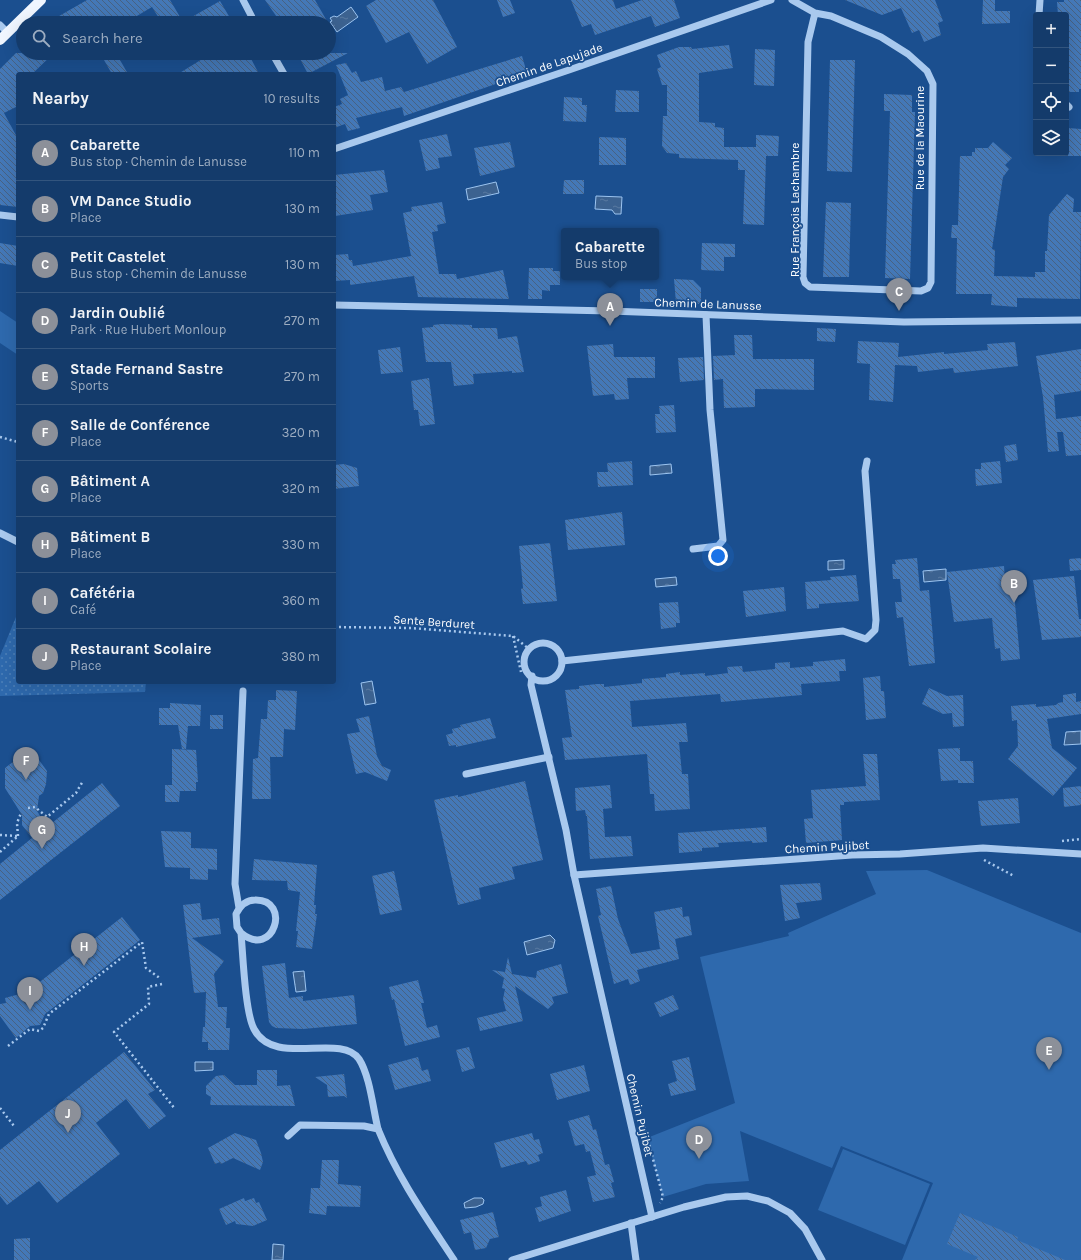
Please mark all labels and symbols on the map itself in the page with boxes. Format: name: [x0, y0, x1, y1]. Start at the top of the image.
street label: Chemin de Lapujade: [494, 40, 604, 90]
street label: Rue de la Maourine: [913, 86, 927, 190]
street label: Rue François Lachambre: [788, 143, 802, 277]
pin: C: [886, 278, 912, 311]
pin: A: [597, 293, 623, 326]
street label: Chemin de Lanusse: [654, 295, 762, 313]
your location: [708, 546, 728, 566]
pin: B: [1001, 570, 1027, 603]
street label: Sente Berduret: [393, 612, 476, 632]
pin: F: [13, 747, 39, 780]
pin: G: [29, 816, 55, 849]
street label: Chemin Pujibet: [784, 838, 870, 856]
pin: H: [71, 933, 97, 966]
pin: I: [17, 977, 43, 1010]
pin: E: [1036, 1037, 1062, 1070]
street label: Chemin Pujibet: [624, 1072, 656, 1158]
pin: J: [55, 1100, 81, 1133]
pin: D: [686, 1126, 712, 1159]

